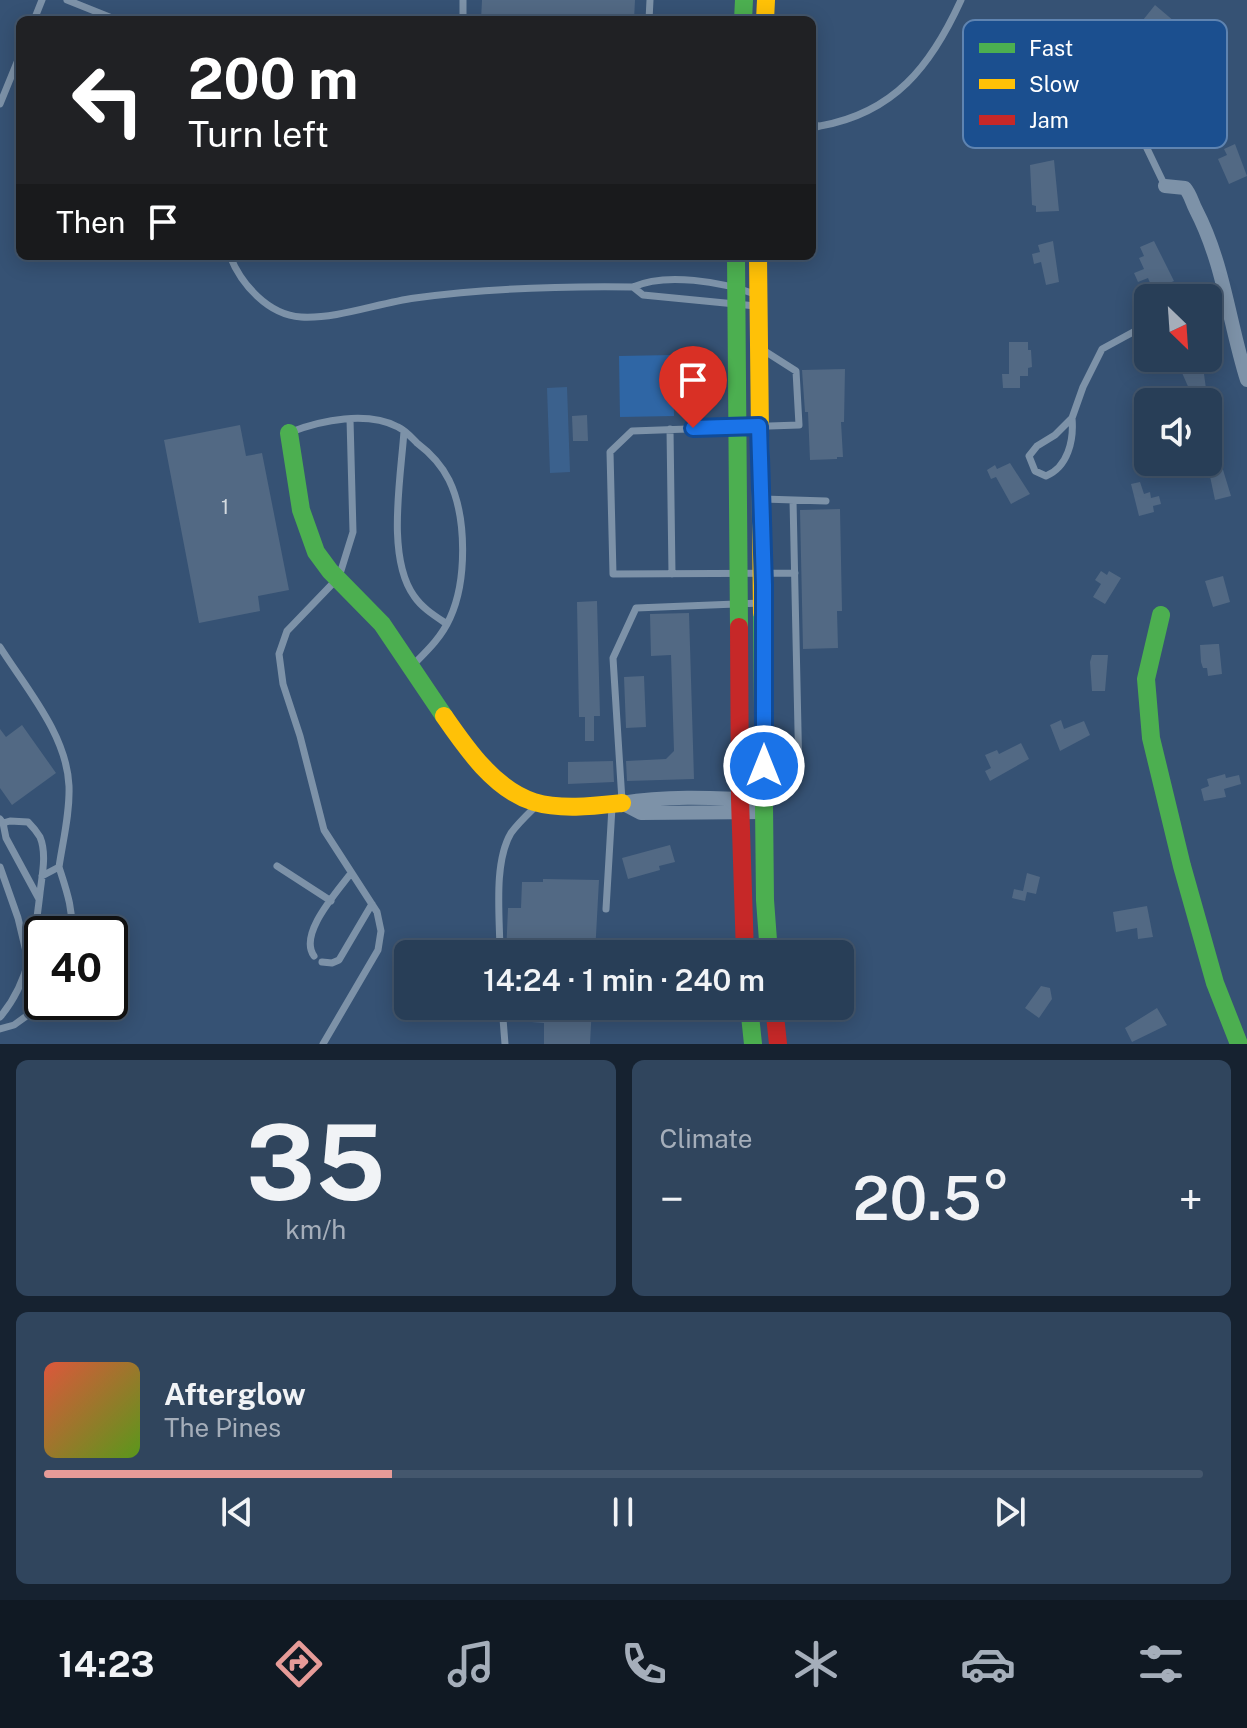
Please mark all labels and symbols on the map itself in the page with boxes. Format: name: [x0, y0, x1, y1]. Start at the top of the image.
legend: [963, 20, 1227, 148]
text: Fast: [1029, 35, 1073, 61]
text: Slow: [1029, 71, 1079, 97]
text: Jam: [1029, 107, 1069, 133]
north arrow: [1134, 284, 1222, 372]
pin: [659, 346, 727, 428]
house number: 1: [221, 495, 229, 519]
position arrow: [722, 724, 806, 808]
speed limit sign: 40: [24, 916, 128, 1020]

